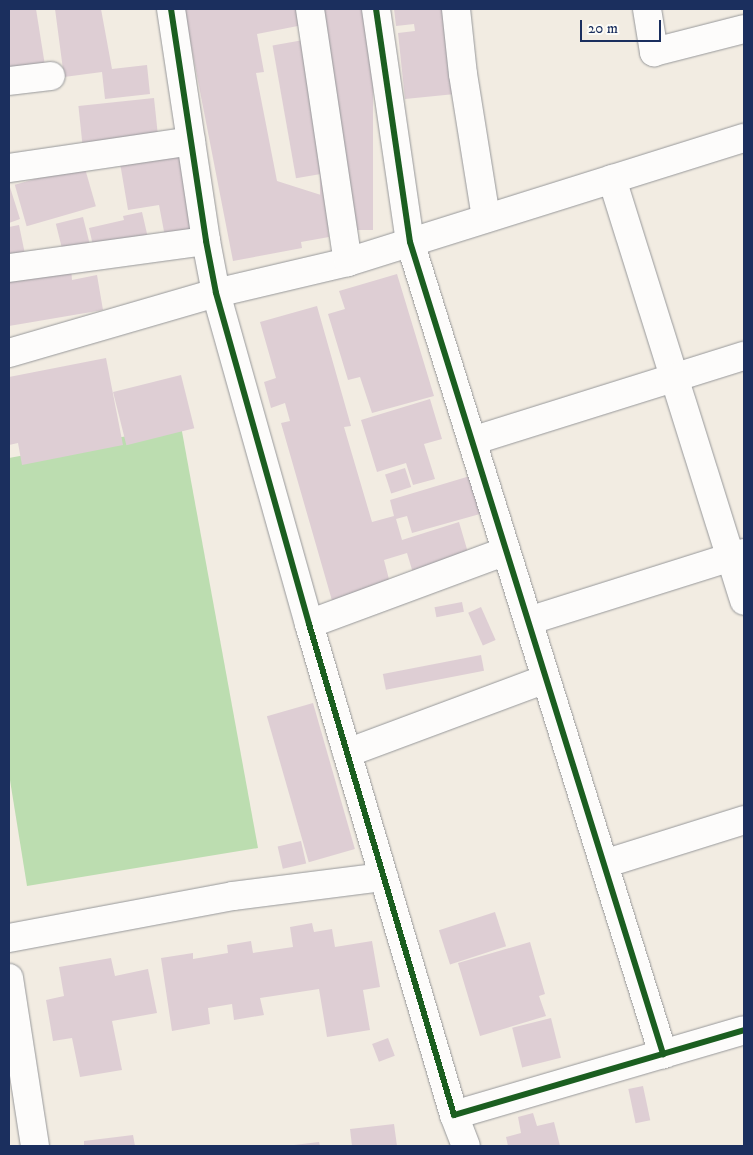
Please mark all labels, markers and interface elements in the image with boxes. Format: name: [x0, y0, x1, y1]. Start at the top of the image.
scale bar: [583, 10, 664, 42]
text: 20 m: [588, 19, 618, 38]

